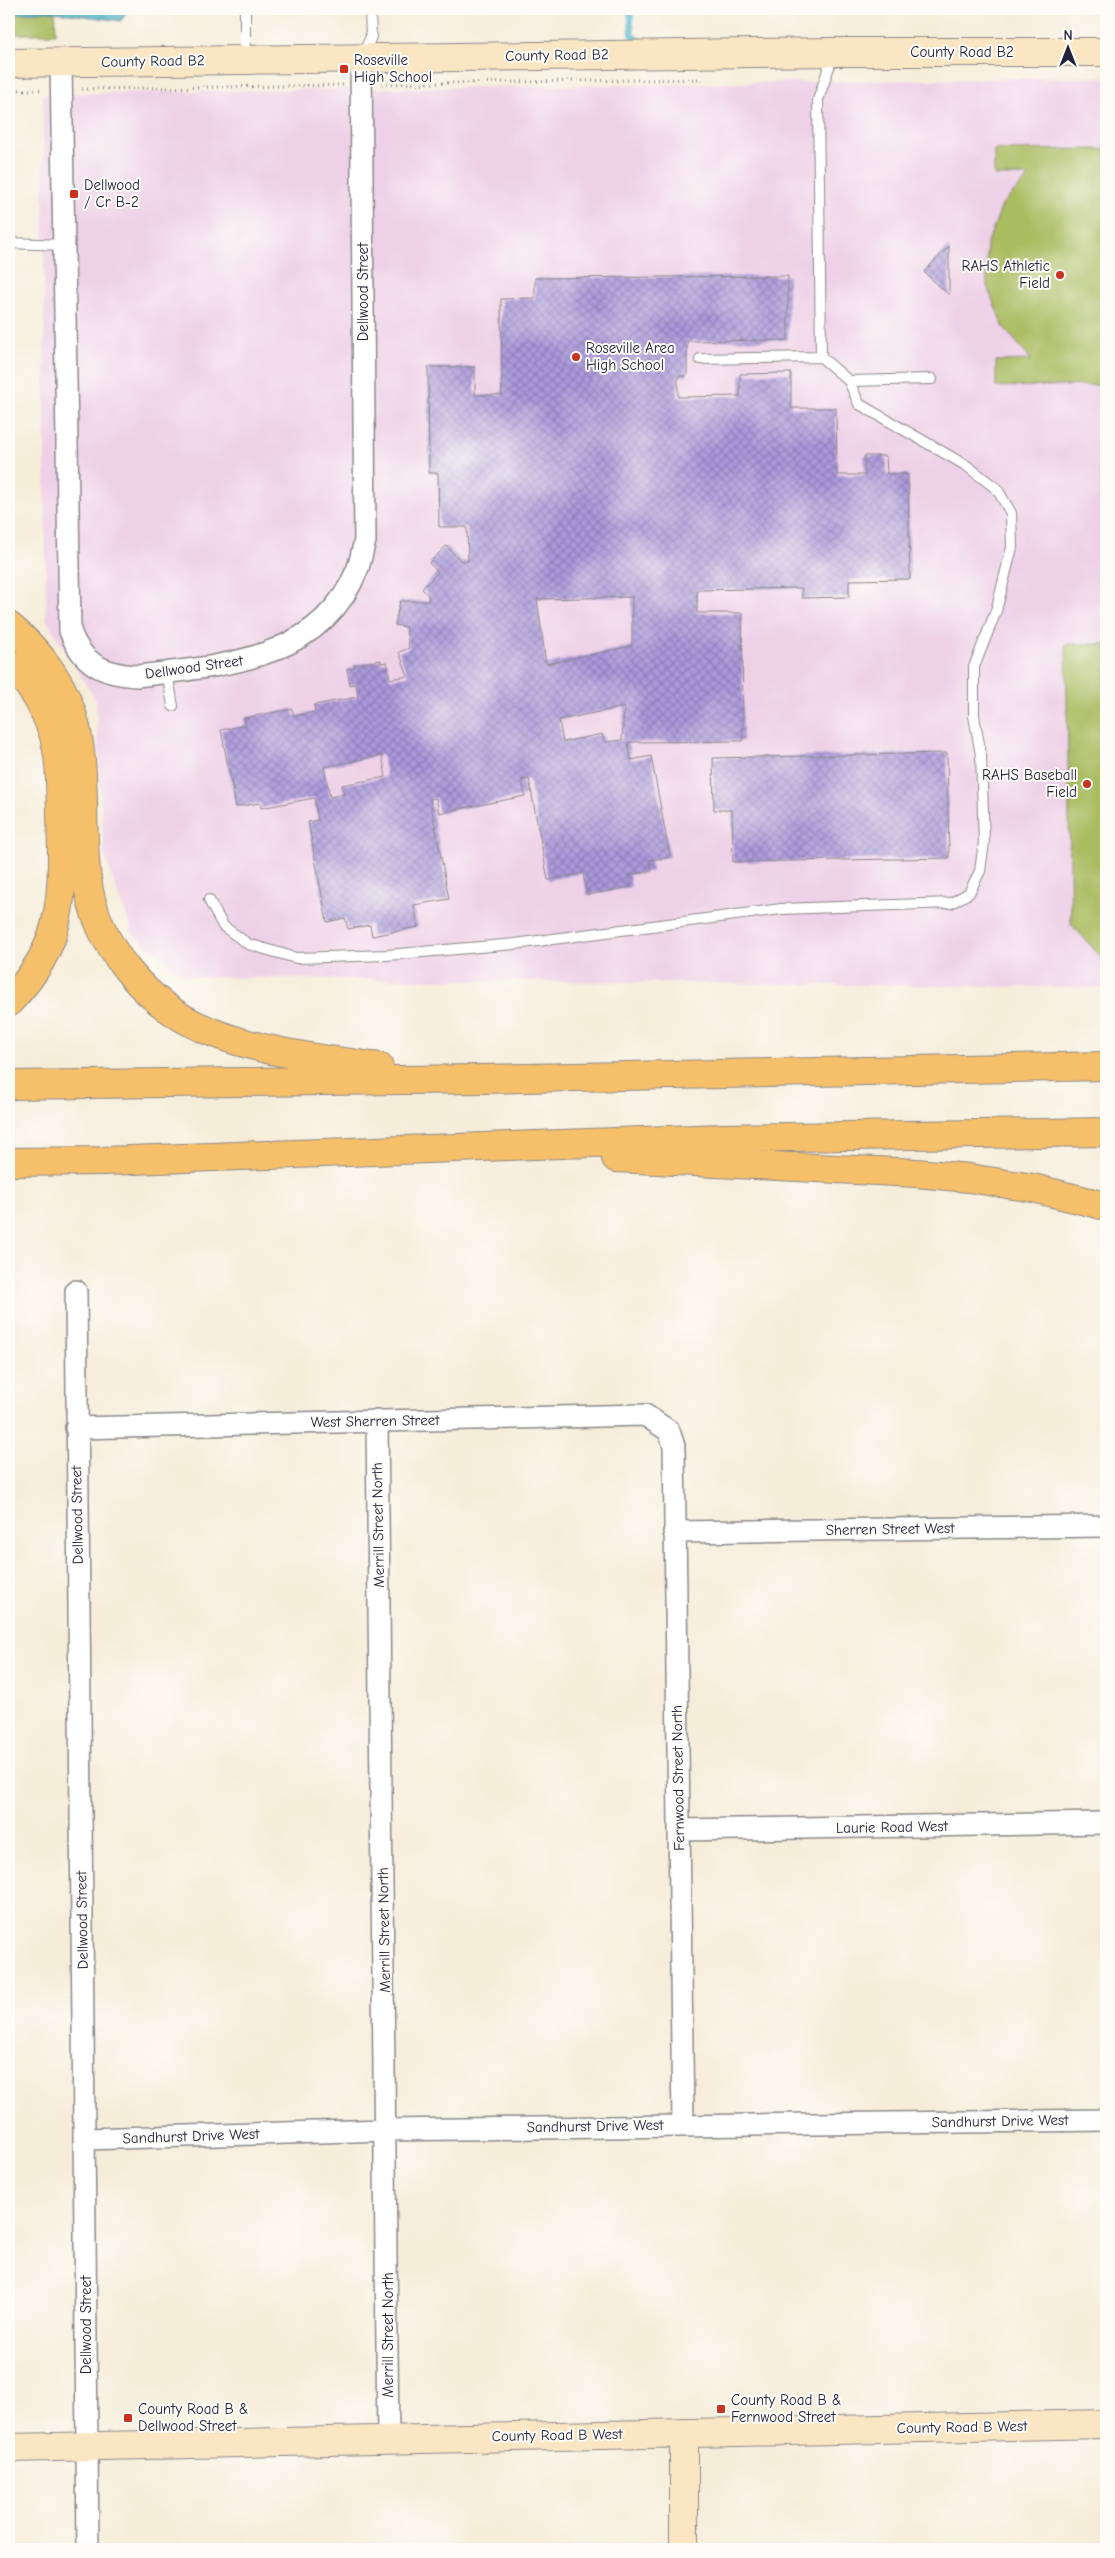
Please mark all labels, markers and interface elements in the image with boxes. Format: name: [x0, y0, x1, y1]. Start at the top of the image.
north arrow: [1042, 22, 1092, 72]
text: N: [1063, 27, 1073, 44]
street label: County Road B2: [910, 43, 1014, 61]
street label: County Road B2: [505, 45, 609, 65]
street label: County Road B2: [101, 51, 205, 71]
place label: Roseville High School: [354, 51, 432, 86]
marker: Roseville High School: [338, 63, 350, 75]
place label: Dellwood / Cr B-2: [84, 176, 140, 211]
marker: Dellwood / Cr B-2: [68, 188, 80, 200]
street label: Dellwood Street: [354, 242, 372, 341]
place label: RAHS Athletic Field: [961, 257, 1050, 292]
marker: RAHS Athletic Field: [1054, 269, 1066, 281]
place label: Roseville Area High School: [586, 339, 675, 374]
marker: Roseville Area High School: [570, 351, 582, 363]
street label: Dellwood Street: [144, 651, 245, 683]
place label: RAHS Baseball Field: [982, 766, 1077, 801]
marker: RAHS Baseball Field: [1081, 778, 1093, 790]
street label: West Sherren Street: [310, 1411, 440, 1431]
street label: Merrill Street North: [368, 1462, 388, 1588]
street label: Dellwood Street: [67, 1465, 87, 1564]
street label: Sherren Street West: [825, 1519, 955, 1539]
street label: Fernwood Street North: [668, 1705, 688, 1851]
street label: Laurie Road West: [836, 1817, 949, 1837]
street label: Merrill Street North: [374, 1867, 394, 1993]
street label: Dellwood Street: [72, 1870, 92, 1969]
street label: Sandhurst Drive West: [931, 2111, 1069, 2131]
street label: Sandhurst Drive West: [526, 2116, 664, 2136]
street label: Sandhurst Drive West: [122, 2125, 260, 2147]
street label: Merrill Street North: [379, 2272, 397, 2398]
street label: Dellwood Street: [77, 2275, 95, 2374]
place label: County Road B & Fernwood Street: [731, 2391, 841, 2426]
place label: County Road B & Dellwood Street: [138, 2400, 248, 2435]
marker: County Road B & Fernwood Street: [715, 2403, 727, 2415]
marker: County Road B & Dellwood Street: [122, 2412, 134, 2424]
street label: County Road B West: [896, 2417, 1028, 2437]
street label: County Road B West: [491, 2425, 623, 2445]

